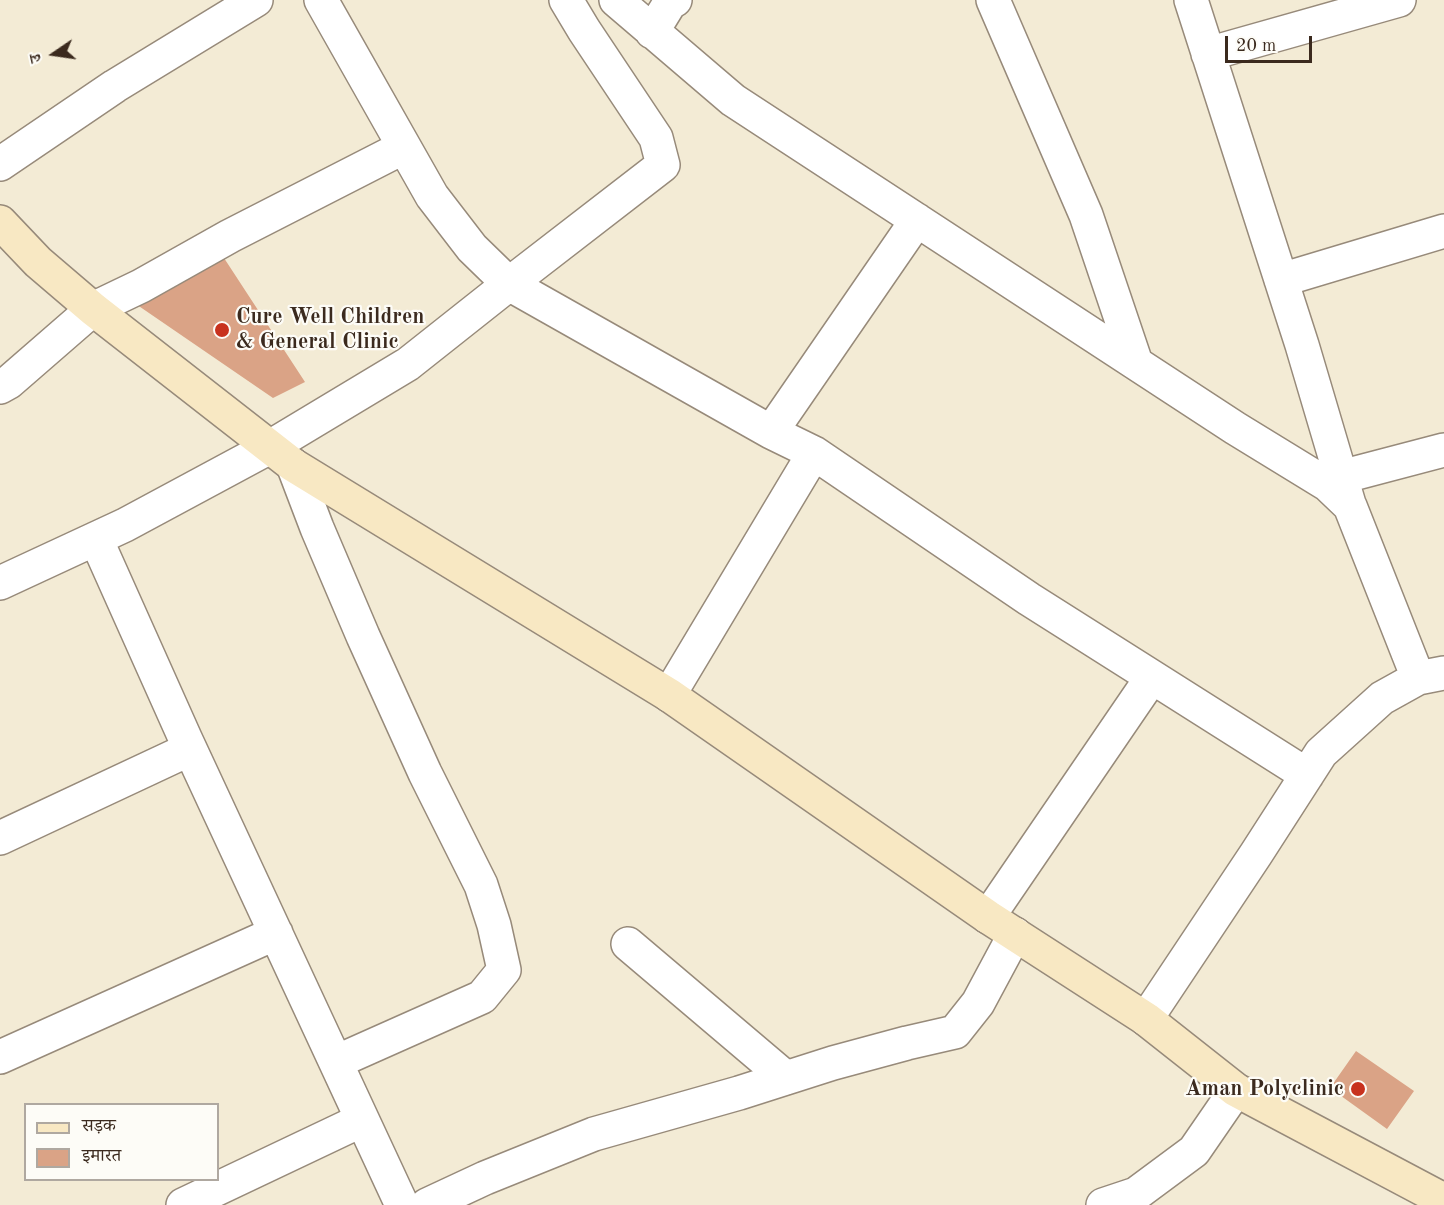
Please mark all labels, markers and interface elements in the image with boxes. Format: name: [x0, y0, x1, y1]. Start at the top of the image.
north arrow: [24, 24, 84, 84]
scale bar: [1228, 24, 1315, 62]
text: 20 m: [1236, 37, 1276, 55]
text: उ: [28, 52, 45, 64]
place label: Cure Well Children & General Clinic: [236, 304, 424, 356]
marker: Cure Well Children & General Clinic: [213, 321, 231, 339]
place label: Aman Polyclinic: [1185, 1076, 1344, 1102]
marker: Aman Polyclinic: [1349, 1080, 1367, 1098]
legend: [24, 1103, 219, 1181]
text: सड़क: [82, 1117, 116, 1135]
text: इमारत: [82, 1147, 121, 1165]

